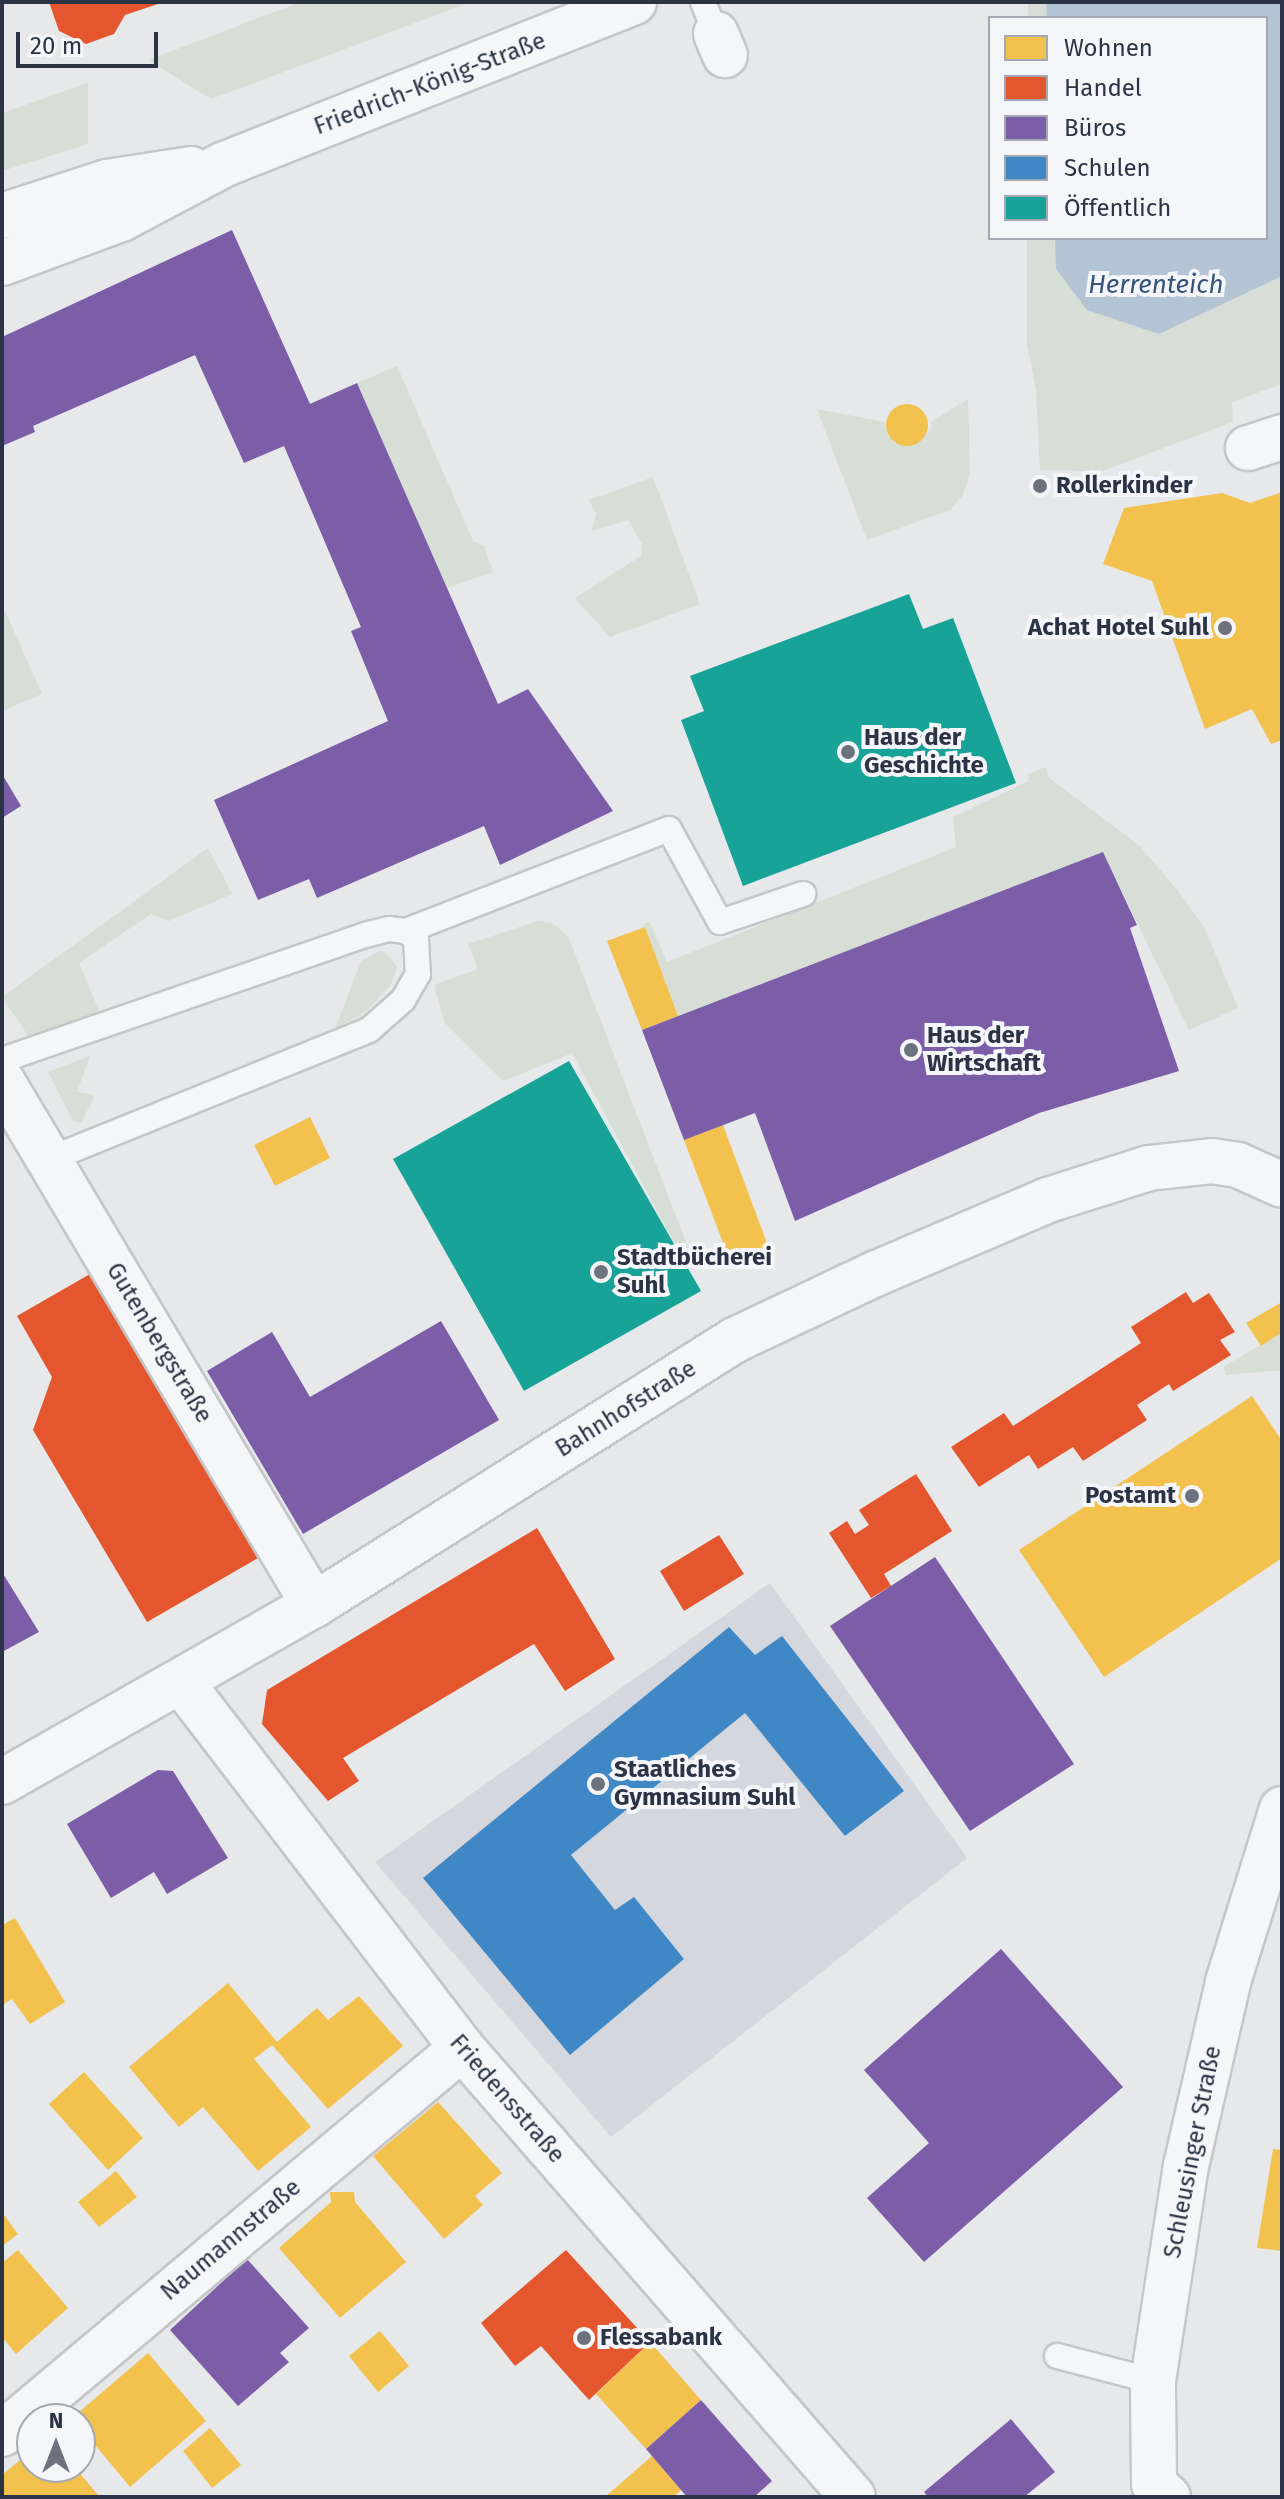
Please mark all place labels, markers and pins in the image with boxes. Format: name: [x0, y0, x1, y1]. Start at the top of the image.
place label: Rollerkinder: [1056, 472, 1193, 500]
marker: Rollerkinder: [1031, 477, 1049, 495]
place label: Achat Hotel Suhl: [1028, 614, 1209, 642]
marker: Achat Hotel Suhl: [1216, 619, 1234, 637]
place label: Haus der Geschichte: [864, 724, 984, 780]
marker: Haus der Geschichte: [839, 743, 857, 761]
place label: Haus der Wirtschaft: [927, 1022, 1041, 1078]
marker: Haus der Wirtschaft: [902, 1041, 920, 1059]
place label: Stadtbücherei Suhl: [617, 1244, 772, 1300]
marker: Stadtbücherei Suhl: [592, 1263, 610, 1281]
place label: Postamt: [1085, 1482, 1176, 1510]
marker: Postamt: [1183, 1487, 1201, 1505]
place label: Staatliches Gymnasium Suhl: [614, 1756, 795, 1812]
marker: Staatliches Gymnasium Suhl: [589, 1775, 607, 1793]
place label: Flessabank: [600, 2324, 722, 2352]
marker: Flessabank: [575, 2329, 593, 2347]

